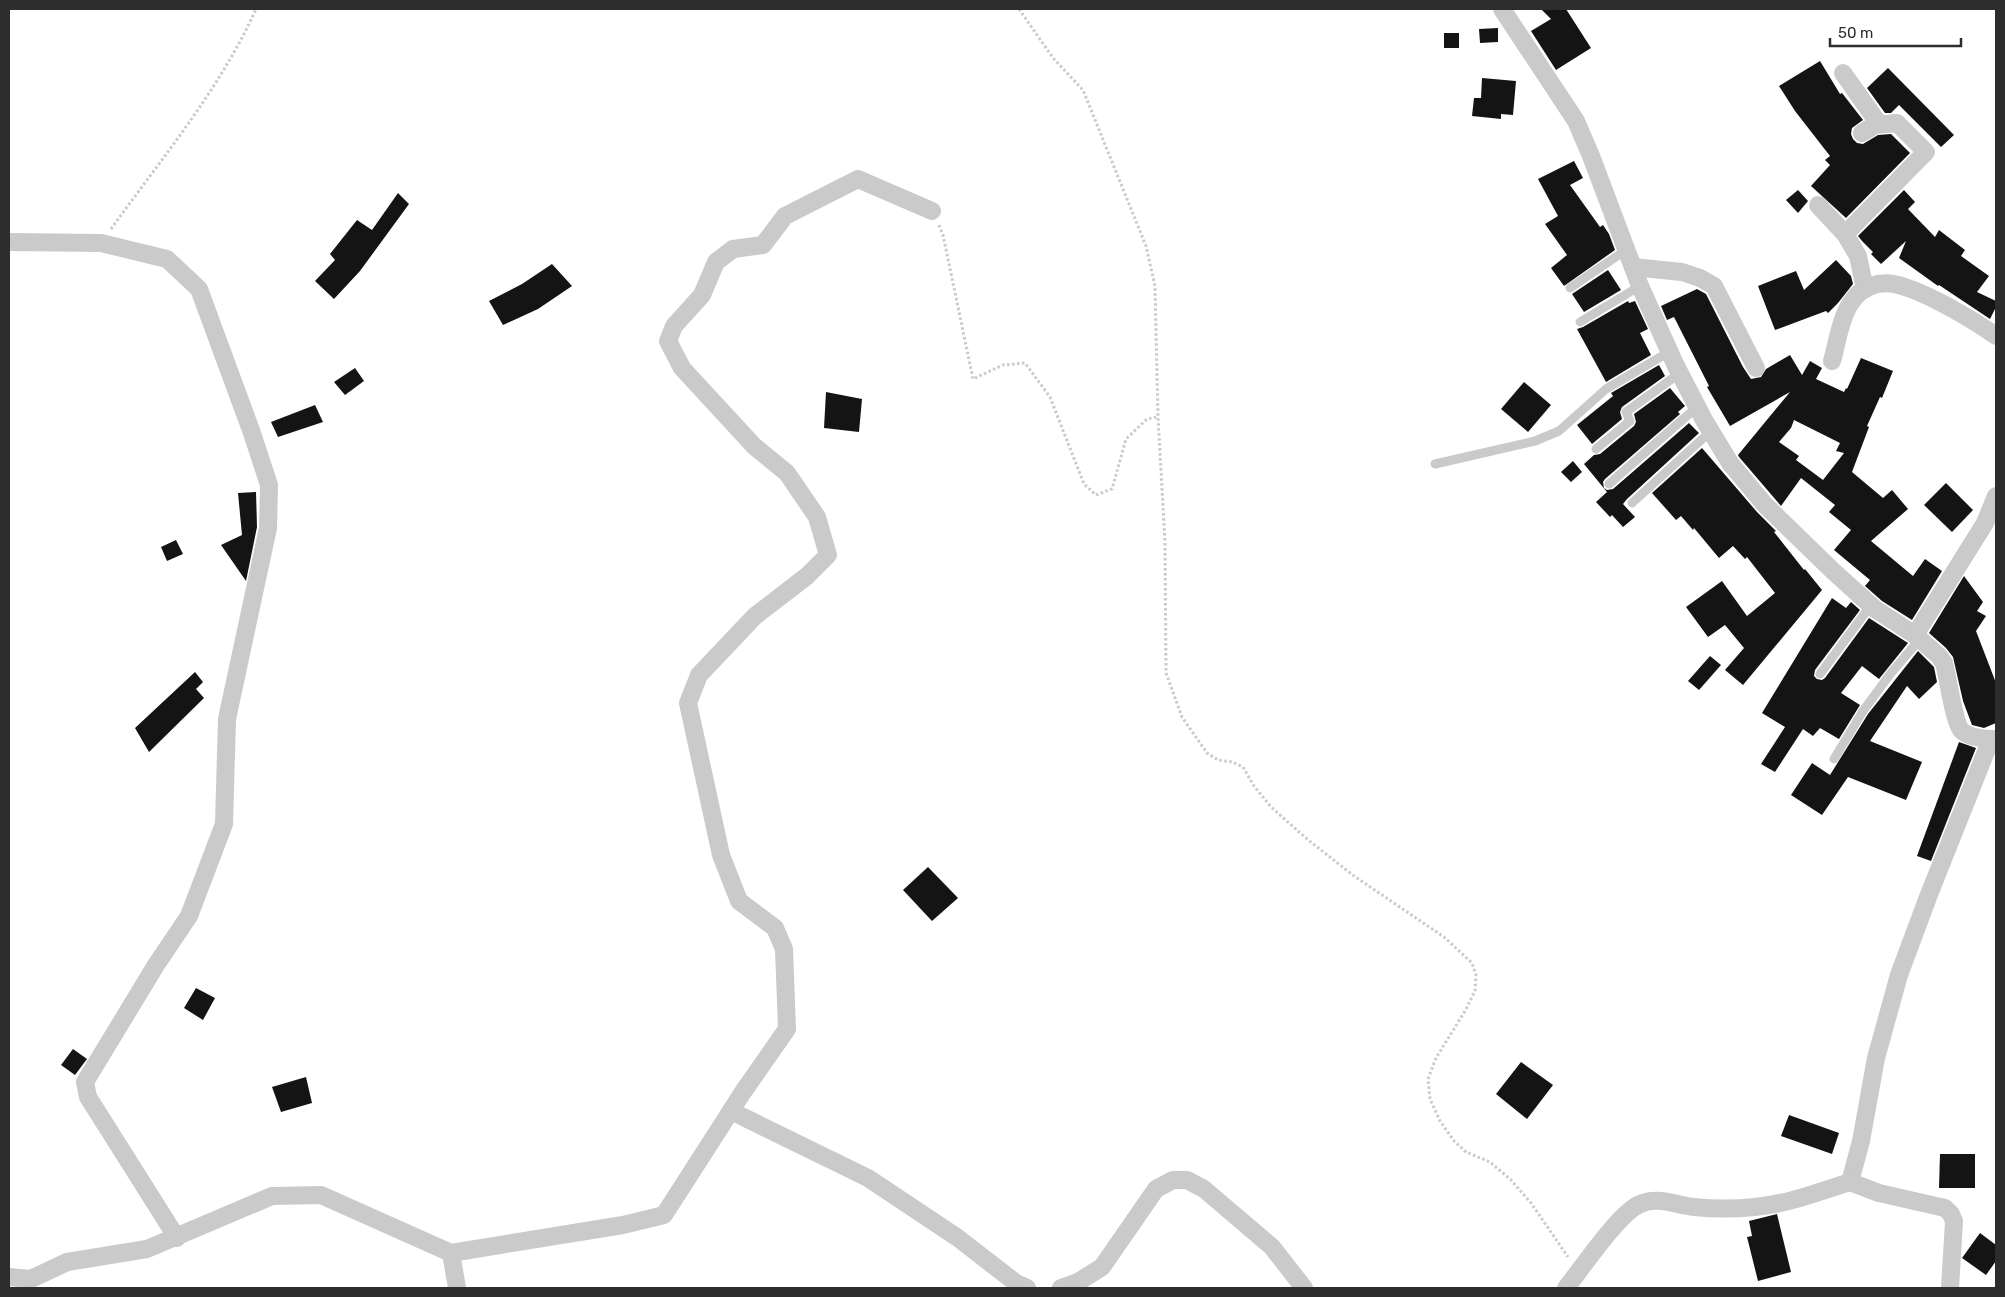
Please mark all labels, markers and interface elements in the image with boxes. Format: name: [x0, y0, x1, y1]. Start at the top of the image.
scale bar: [1830, 15, 1961, 47]
text: 50 m: [1838, 24, 1873, 42]

